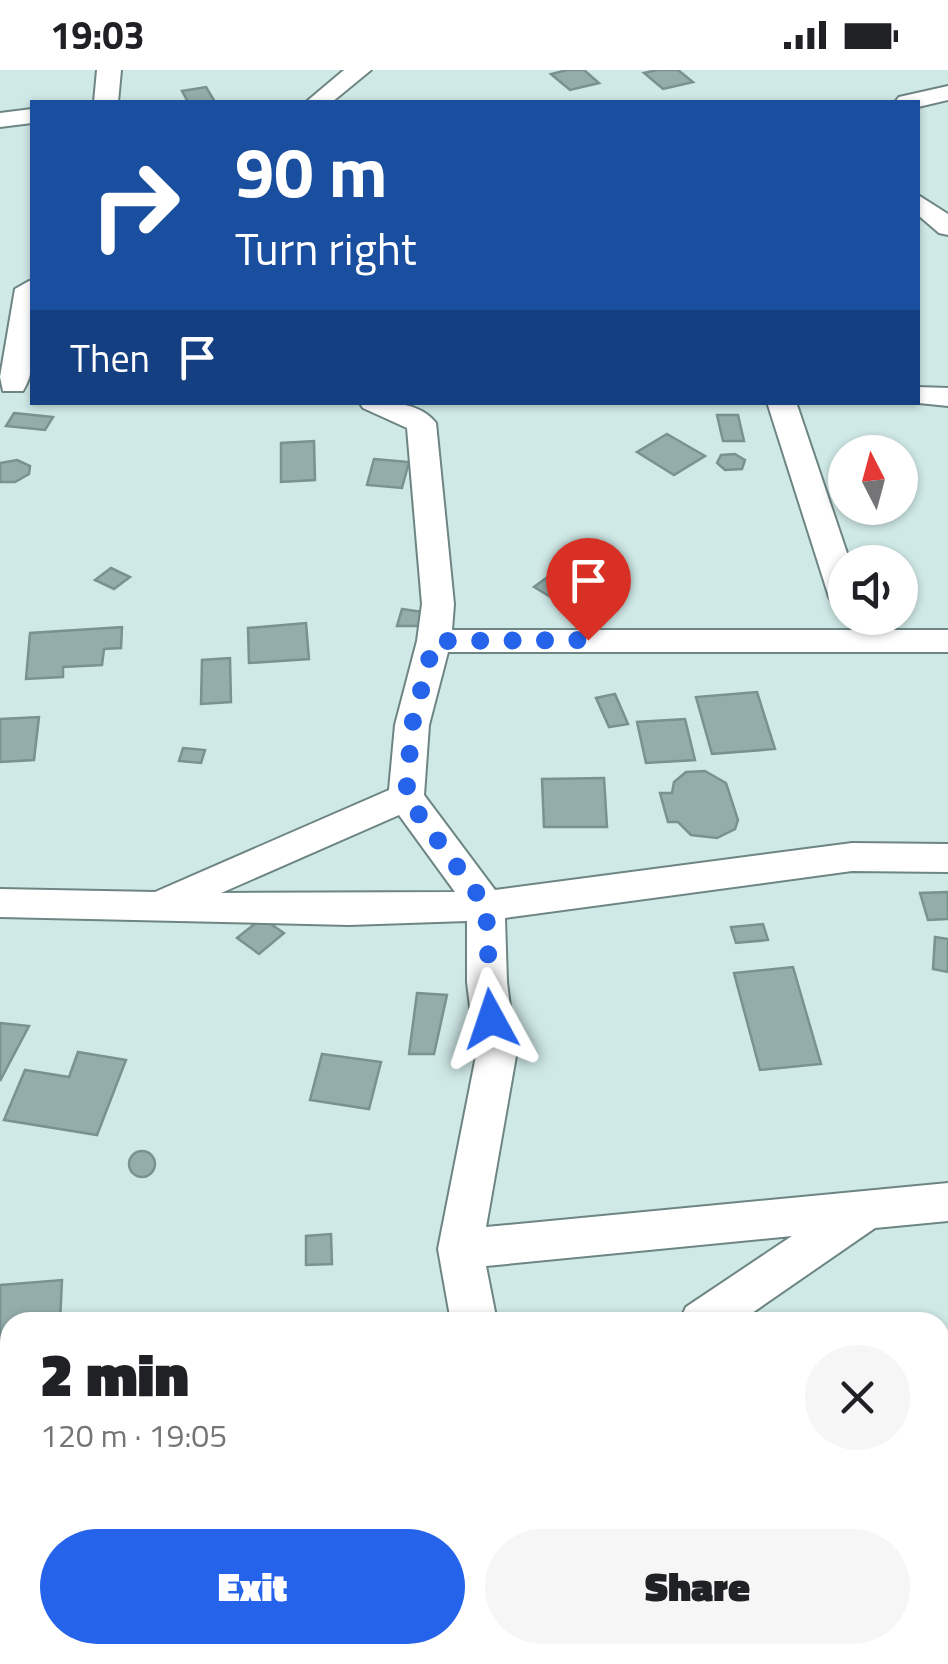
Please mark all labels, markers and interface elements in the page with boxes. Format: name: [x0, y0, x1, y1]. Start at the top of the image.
text: 19:03: [50, 6, 145, 64]
text: 90 m: [235, 118, 388, 224]
icon: right: [70, 140, 200, 270]
text: Turn right: [235, 214, 417, 282]
text: Then: [70, 329, 150, 387]
icon: arrive: [170, 330, 225, 385]
north arrow: [828, 435, 918, 525]
map controls: [828, 435, 918, 635]
pin: [546, 538, 631, 641]
button: sound: [828, 545, 918, 635]
icon: arrive: [561, 553, 616, 608]
position arrow: [439, 967, 543, 1071]
text: 2 min: [40, 1328, 189, 1419]
button: close: [805, 1345, 910, 1450]
text: 120 m · 19:05: [40, 1411, 227, 1459]
button: Exit: [40, 1529, 465, 1644]
button: Share: [485, 1529, 910, 1644]

